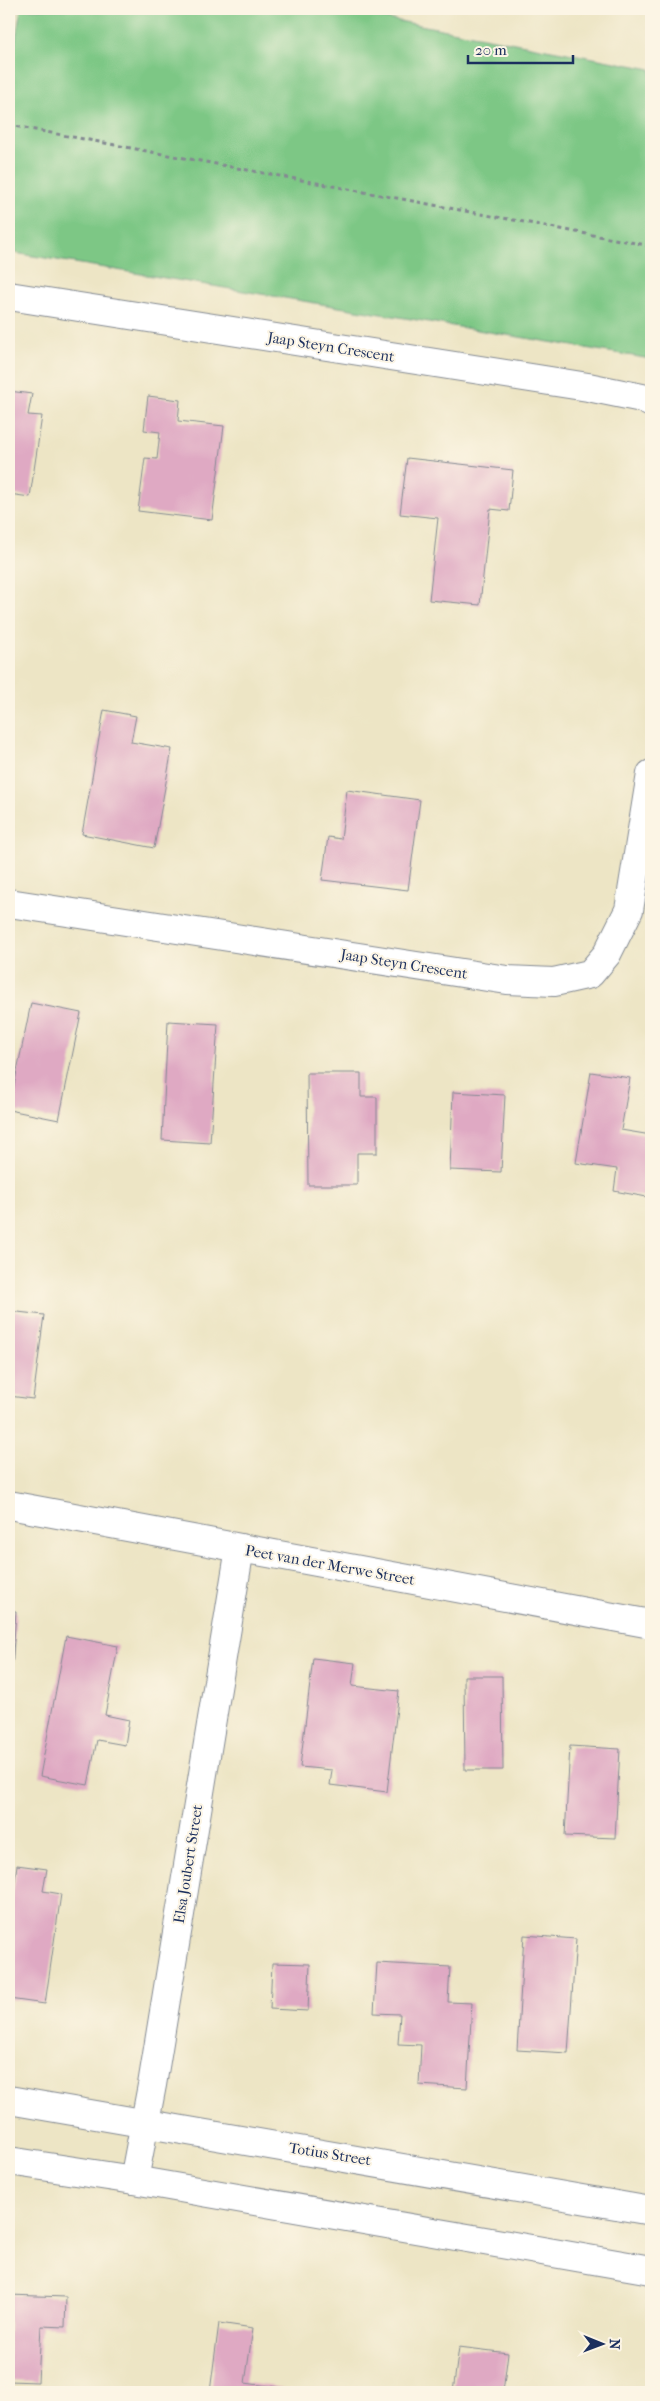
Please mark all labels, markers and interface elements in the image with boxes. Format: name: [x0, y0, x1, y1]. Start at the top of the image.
scale bar: [468, 32, 572, 64]
text: 20 m: [475, 41, 507, 59]
street label: Jaap Steyn Crescent: [265, 328, 396, 366]
street label: Jaap Steyn Crescent: [338, 945, 469, 983]
street label: Peet van der Merwe Street: [244, 1541, 417, 1589]
street label: Elsa Joubert Street: [170, 1803, 206, 1925]
street label: Totius Street: [288, 2139, 373, 2169]
north arrow: [578, 2318, 628, 2368]
text: N: [606, 2339, 623, 2350]

